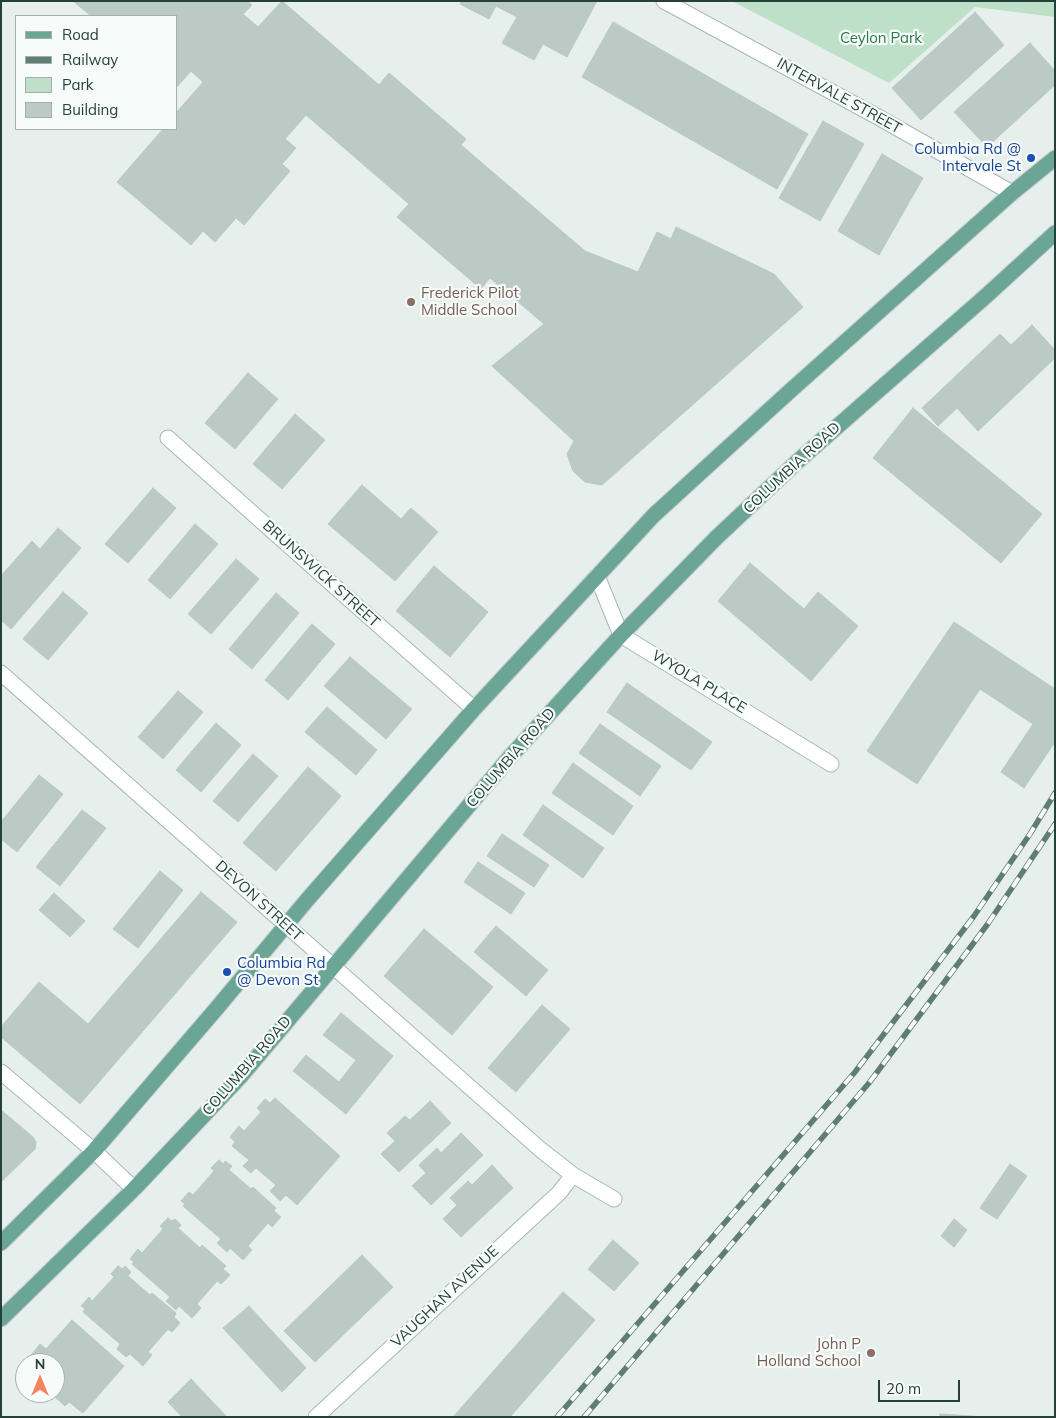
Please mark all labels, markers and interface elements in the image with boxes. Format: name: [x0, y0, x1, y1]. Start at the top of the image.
legend: [15, 15, 178, 130]
text: Road: [62, 25, 99, 44]
park label: Ceylon Park: [840, 29, 922, 47]
text: Railway: [62, 50, 118, 69]
street label: INTERVALE STREET: [773, 54, 905, 138]
text: Park: [62, 75, 94, 94]
text: Building: [62, 100, 118, 119]
place label: Columbia Rd @ Intervale St: [914, 140, 1021, 175]
marker: Columbia Rd @ Intervale St: [1025, 152, 1037, 164]
place label: Frederick Pilot Middle School: [421, 284, 519, 319]
marker: Frederick Pilot Middle School: [405, 296, 417, 308]
street label: COLUMBIA ROAD: [740, 418, 844, 518]
street label: BRUNSWICK STREET: [259, 517, 383, 631]
street label: WYOLA PLACE: [648, 647, 750, 717]
street label: COLUMBIA ROAD: [463, 705, 559, 811]
street label: DEVON STREET: [211, 857, 307, 945]
place label: Columbia Rd @ Devon St: [237, 954, 325, 989]
marker: Columbia Rd @ Devon St: [221, 966, 233, 978]
street label: COLUMBIA ROAD: [199, 1013, 295, 1119]
street label: VAUGHAN AVENUE: [387, 1242, 503, 1352]
place label: John P Holland School: [757, 1335, 861, 1370]
marker: John P Holland School: [865, 1347, 877, 1359]
north arrow: [15, 1353, 65, 1403]
text: N: [35, 1355, 45, 1373]
scale bar: [881, 1370, 964, 1402]
text: 20 m: [886, 1379, 921, 1398]

